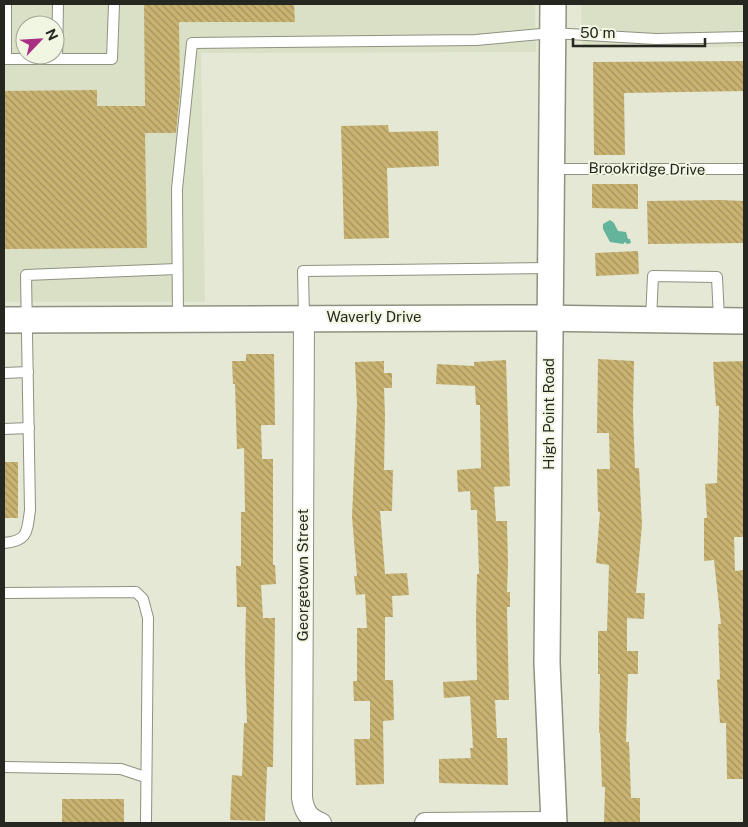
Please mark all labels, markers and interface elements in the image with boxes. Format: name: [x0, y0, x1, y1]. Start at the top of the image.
north arrow: [15, 15, 65, 65]
scale bar: [573, 15, 706, 47]
text: 50 m: [580, 24, 615, 41]
text: N: [42, 26, 61, 43]
street label: Brookridge Drive: [589, 159, 706, 178]
street label: Waverly Drive: [326, 308, 422, 325]
street label: High Point Road: [540, 358, 557, 470]
street label: Georgetown Street: [294, 509, 311, 641]

